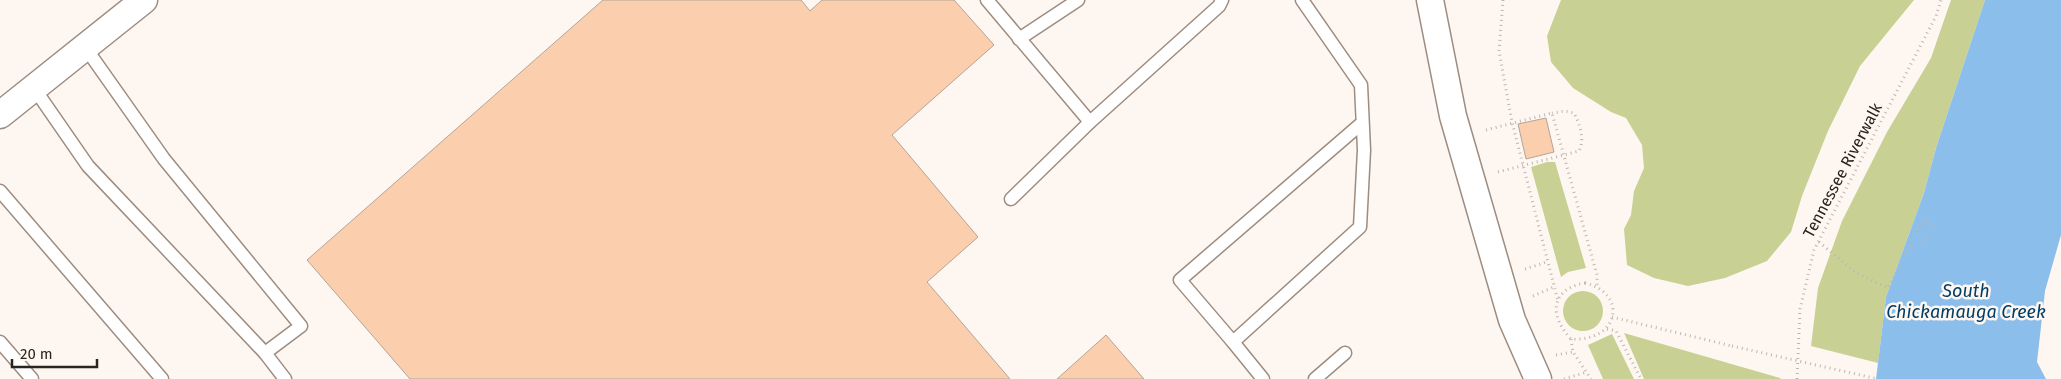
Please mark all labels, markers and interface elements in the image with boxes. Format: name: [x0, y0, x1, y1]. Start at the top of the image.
street label: Tennessee Riverwalk: [1799, 99, 1886, 241]
water label: South Chickamauga Creek: [1886, 280, 2046, 323]
scale bar: [12, 336, 98, 368]
text: 20 m: [20, 345, 53, 363]

